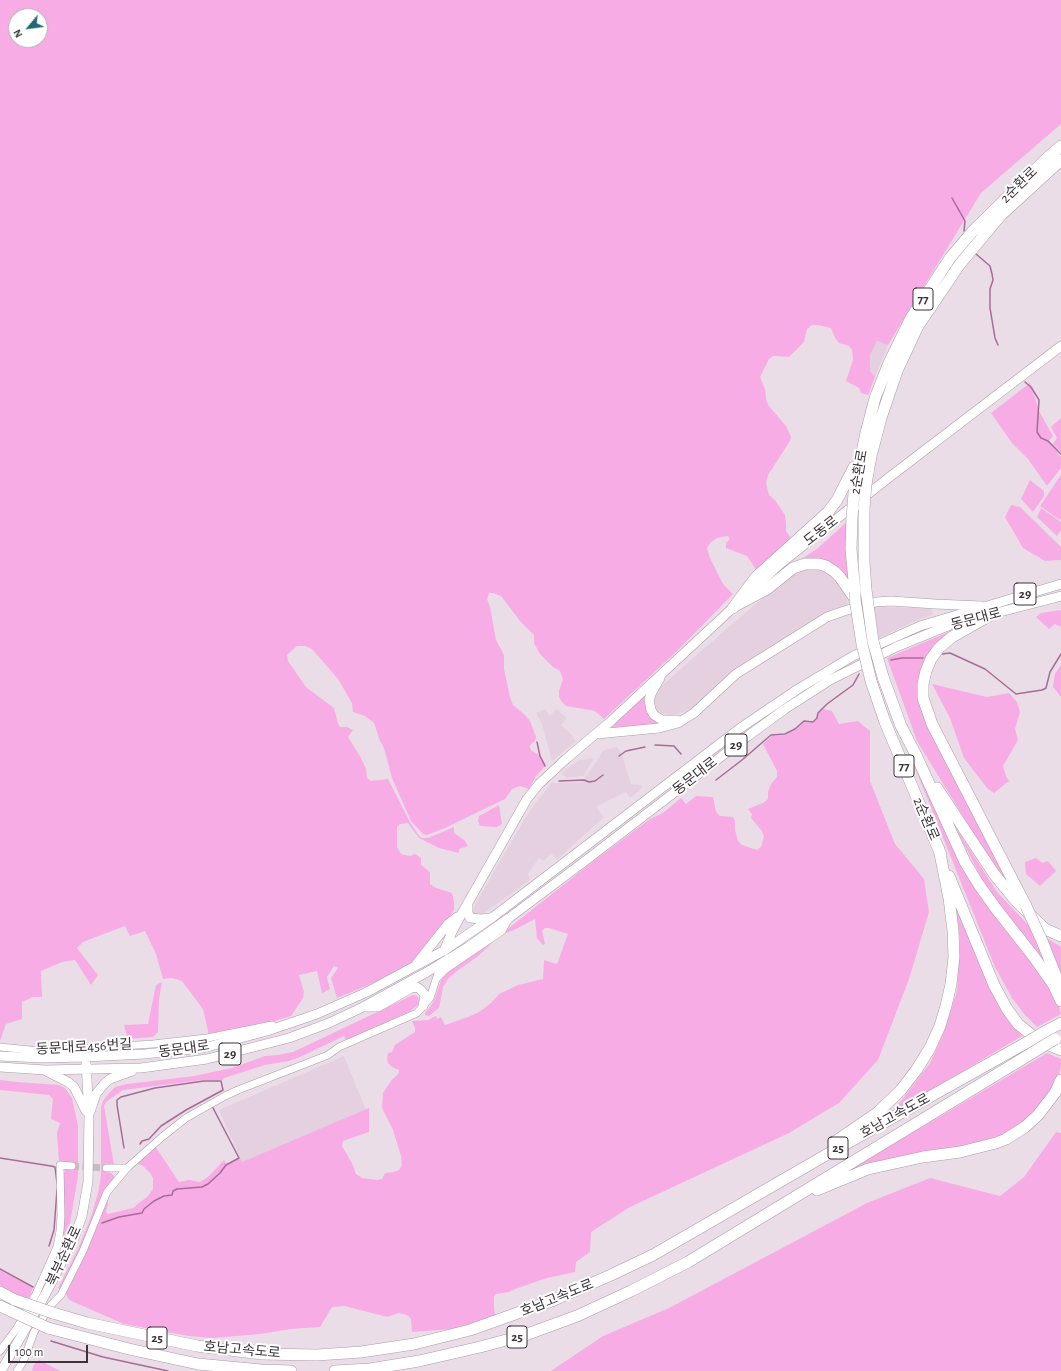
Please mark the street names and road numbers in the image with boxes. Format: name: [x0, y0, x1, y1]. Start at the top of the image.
street label: 2순환로: [997, 163, 1041, 207]
road number: 77: [913, 288, 933, 310]
street label: 2순환로: [847, 448, 871, 496]
street label: 도동로: [801, 512, 841, 550]
road number: 29: [1014, 583, 1036, 605]
street label: 동문대로: [949, 604, 1003, 634]
road number: 29: [725, 734, 747, 756]
street label: 동문대로: [670, 754, 720, 798]
road number: 77: [894, 755, 914, 777]
street label: 2순환로: [909, 795, 943, 843]
street label: 동문대로456번길: [35, 1036, 133, 1058]
street label: 동문대로: [157, 1037, 211, 1061]
road number: 29: [219, 1043, 241, 1065]
street label: 호남고속도로: [857, 1090, 933, 1142]
road number: 25: [828, 1137, 848, 1159]
street label: 북부순환로: [43, 1223, 85, 1289]
street label: 호남고속도로: [518, 1276, 596, 1320]
road number: 25: [507, 1326, 527, 1348]
road number: 25: [147, 1327, 167, 1349]
street label: 호남고속도로: [203, 1338, 281, 1362]

